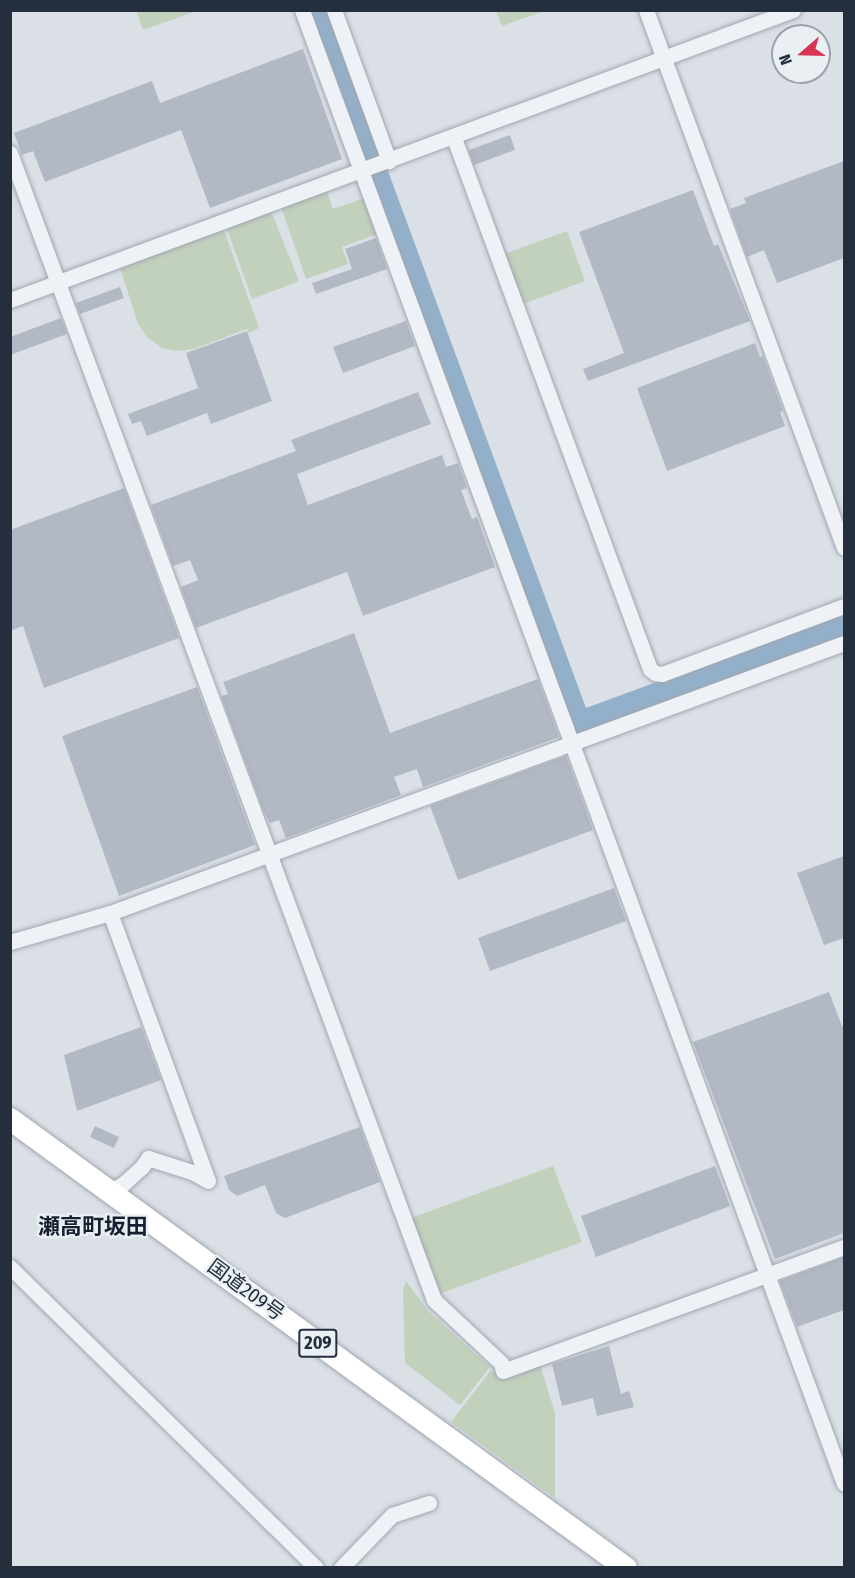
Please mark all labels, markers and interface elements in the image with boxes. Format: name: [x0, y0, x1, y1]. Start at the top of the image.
north arrow: [771, 24, 831, 84]
text: N: [775, 52, 796, 67]
district label: 瀬高町坂田: [38, 1214, 148, 1240]
street label: 国道209号: [203, 1254, 289, 1326]
road number: 209: [297, 1328, 339, 1358]

